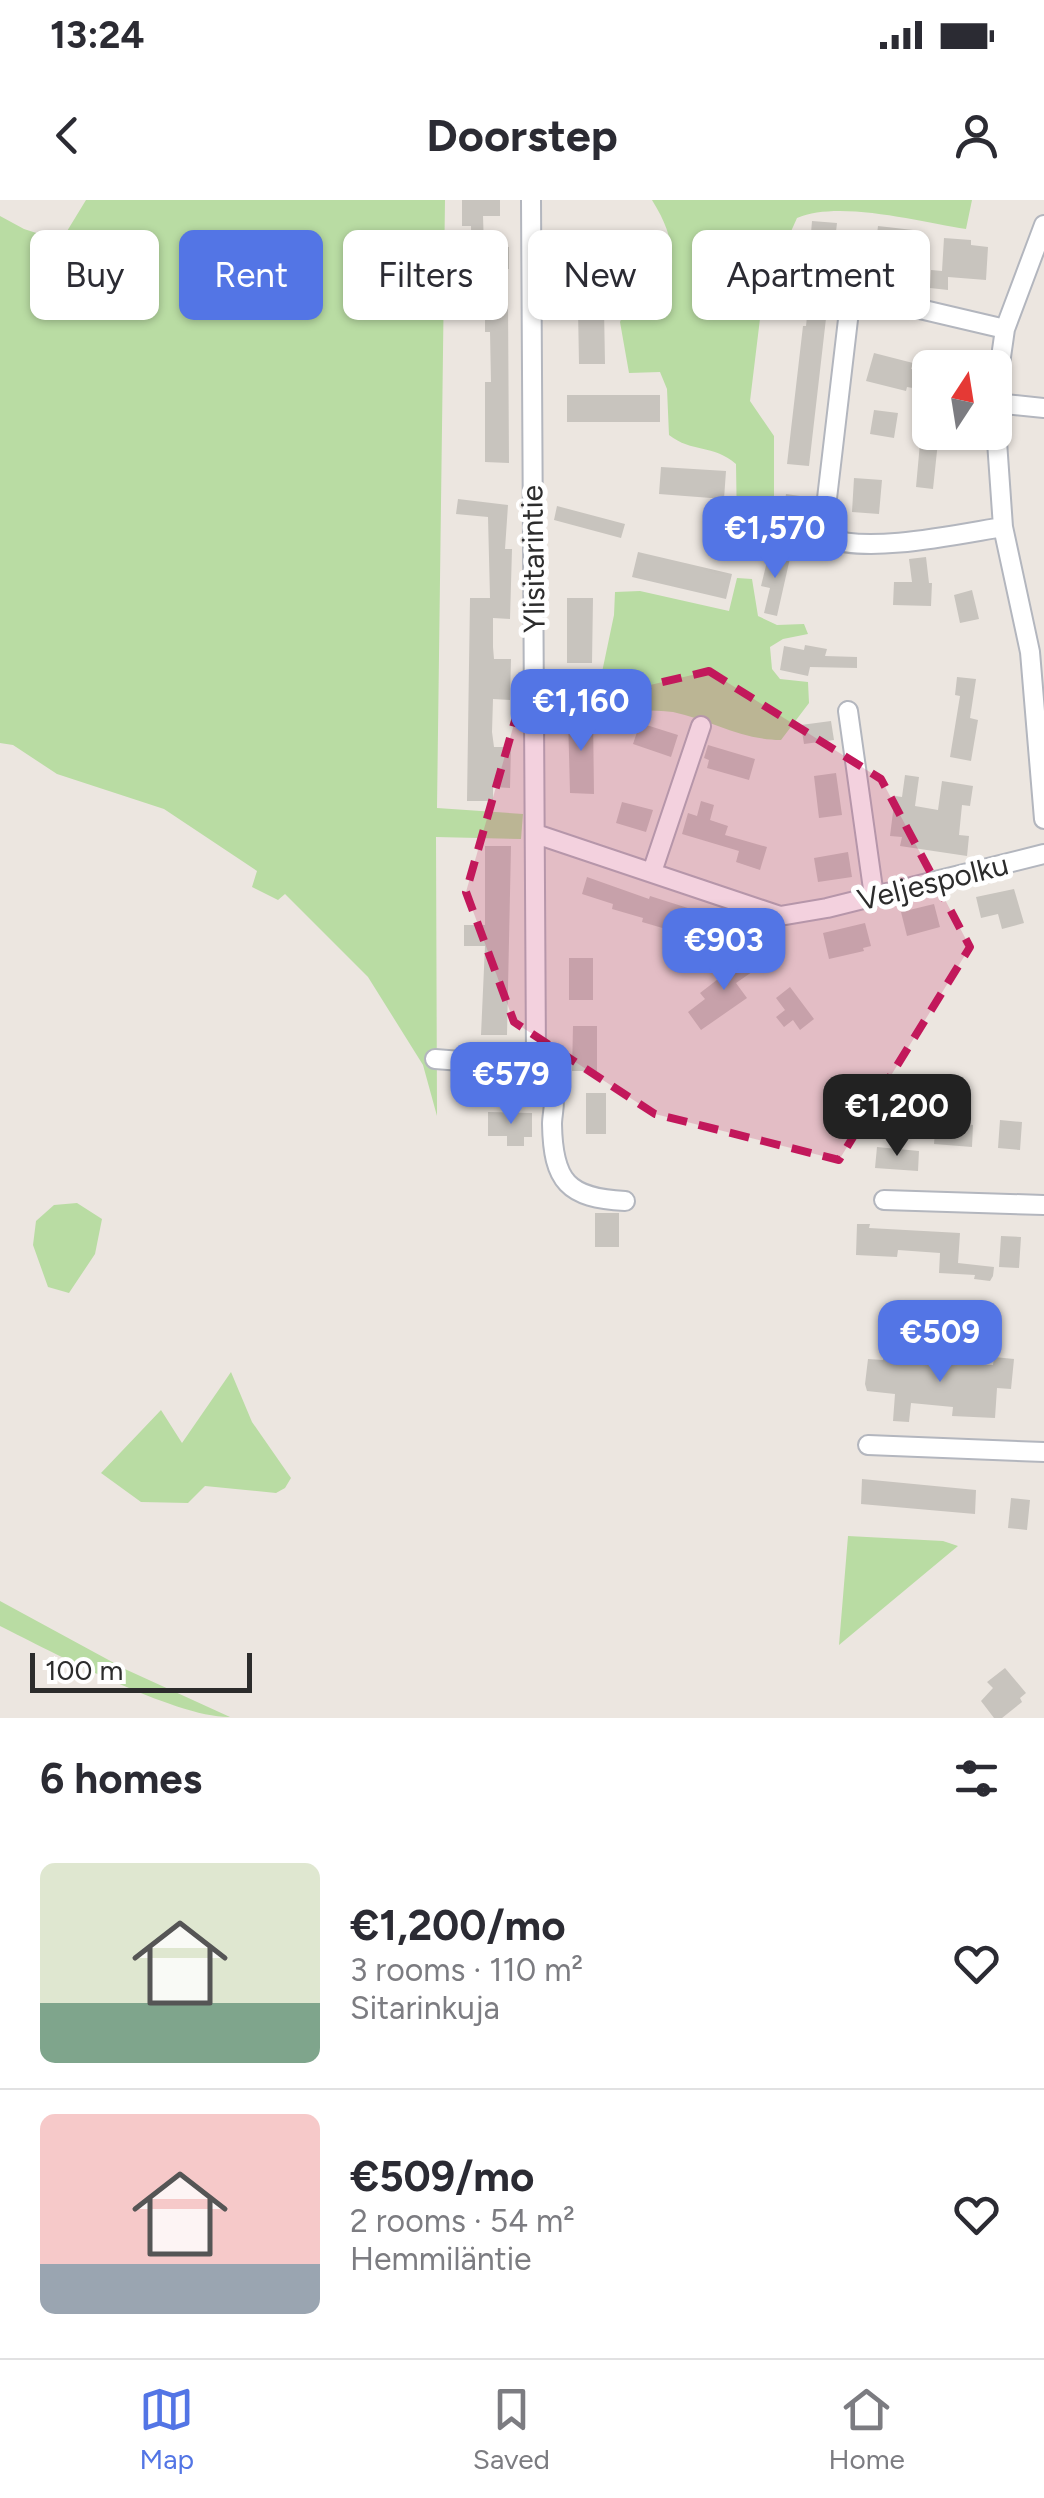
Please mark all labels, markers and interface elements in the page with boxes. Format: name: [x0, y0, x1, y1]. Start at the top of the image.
text: 13:24: [50, 12, 145, 58]
icon: back: [40, 108, 95, 163]
text: Doorstep: [426, 108, 618, 162]
icon: person: [949, 108, 1004, 163]
chip: Buy: [30, 230, 159, 320]
chip: Rent: [179, 230, 323, 320]
chip: Filters: [343, 230, 508, 320]
chip: New: [528, 230, 672, 320]
chip: Apartment: [692, 230, 930, 320]
north arrow: [912, 350, 1012, 450]
map controls: [912, 350, 1012, 450]
street label: Ylisitarintie: [513, 485, 553, 633]
pin: €1,570: [694, 496, 856, 581]
text: €1,570: [724, 509, 826, 547]
pin: €1,160: [500, 669, 662, 754]
text: €1,160: [533, 682, 629, 720]
street label: Veljespolku: [854, 845, 1012, 919]
pin: €903: [665, 908, 783, 993]
text: €903: [684, 921, 764, 959]
pin: €579: [452, 1042, 570, 1127]
text: €579: [472, 1055, 550, 1093]
pin: €1,200: [816, 1074, 978, 1159]
text: €1,200: [845, 1087, 949, 1125]
pin: €509: [881, 1300, 999, 1385]
text: €509: [900, 1313, 980, 1351]
scale bar: [30, 1648, 252, 1692]
text: 100 m: [45, 1653, 123, 1687]
icon: filters: [949, 1751, 1004, 1806]
text: 6 homes: [40, 1753, 202, 1804]
text: €1,200/mo: [350, 1900, 566, 1951]
icon: home: [120, 1903, 240, 2023]
icon: heart: [949, 1936, 1004, 1991]
text: 3 rooms · 110 m²: [350, 1951, 583, 1989]
text: Sitarinkuja: [350, 1989, 500, 2027]
text: €509/mo: [350, 2151, 534, 2202]
icon: home: [120, 2154, 240, 2274]
icon: heart: [949, 2187, 1004, 2242]
text: 2 rooms · 54 m²: [350, 2202, 575, 2240]
text: Hemmiläntie: [350, 2240, 532, 2278]
tab: Map: [139, 2382, 194, 2476]
tab: Saved: [473, 2382, 550, 2476]
tab: Home: [828, 2382, 905, 2476]

